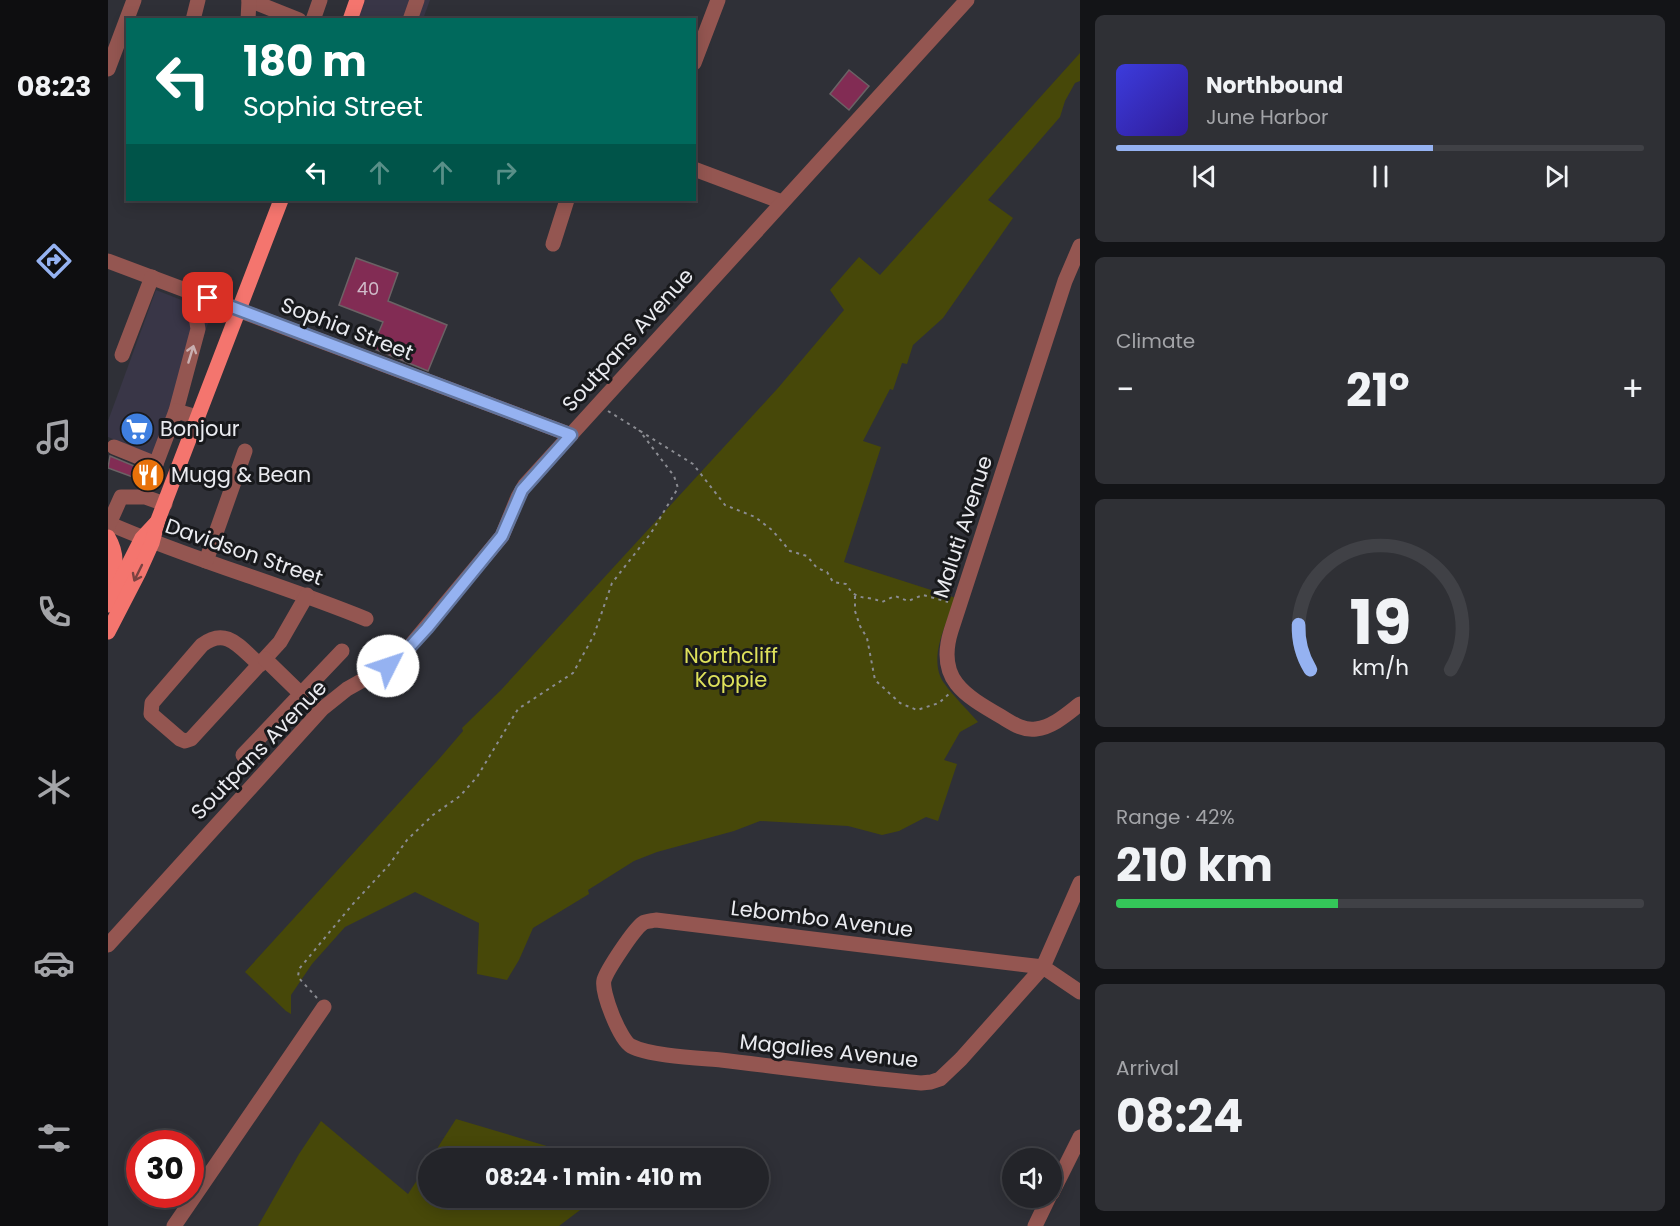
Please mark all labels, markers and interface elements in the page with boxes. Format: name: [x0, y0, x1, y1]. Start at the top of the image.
text: 180 m: [243, 32, 367, 91]
icon: left: [144, 42, 222, 120]
text: 08:23: [17, 68, 91, 105]
text: Northbound: [1206, 70, 1343, 101]
text: Sophia Street: [243, 88, 423, 125]
text: June Harbor: [1206, 103, 1329, 131]
icon: left: [300, 156, 333, 189]
icon: ahead: [363, 156, 396, 189]
icon: ahead: [426, 156, 459, 189]
icon: right: [489, 156, 522, 189]
icon: previous: [1188, 160, 1221, 193]
icon: pause: [1364, 160, 1397, 193]
icon: next: [1540, 160, 1573, 193]
icon: directions: [33, 240, 75, 282]
street label: Soutpans Avenue: [555, 262, 700, 418]
pin: [182, 272, 233, 323]
house number: 40: [357, 276, 379, 301]
icon: arrive: [191, 281, 224, 314]
street label: Sophia Street: [277, 290, 418, 367]
text: Climate: [1116, 327, 1195, 355]
one-way arrow: [186, 345, 197, 364]
text: 21°: [1346, 359, 1410, 422]
text: −: [1116, 366, 1134, 413]
text: +: [1621, 366, 1644, 413]
supermarket icon: Bonjour: [119, 411, 155, 447]
place label: Bonjour: [160, 414, 240, 443]
icon: music: [33, 416, 75, 458]
street label: Maluti Avenue: [926, 452, 999, 602]
restaurant icon: Mugg & Bean: [130, 457, 166, 493]
place label: Mugg & Bean: [171, 460, 311, 489]
street label: Davidson Street: [161, 511, 327, 592]
one-way arrow: [132, 564, 144, 582]
text: 19: [1349, 578, 1411, 666]
icon: phone: [33, 591, 75, 633]
position arrow: [356, 634, 420, 698]
park label: Northcliff Koppie: [684, 641, 778, 694]
text: km/h: [1351, 652, 1409, 683]
street label: Soutpans Avenue: [184, 673, 333, 826]
icon: climate: [33, 766, 75, 808]
text: Range · 42%: [1116, 803, 1235, 831]
text: 210 km: [1116, 834, 1273, 897]
street label: Lebombo Avenue: [729, 893, 915, 944]
icon: car: [33, 942, 75, 984]
street label: Magalies Avenue: [738, 1027, 920, 1074]
text: Arrival: [1116, 1054, 1179, 1082]
text: 08:24: [1116, 1085, 1243, 1148]
icon: filters: [33, 1117, 75, 1159]
speed limit sign: 30: [126, 1130, 204, 1208]
map controls: [1002, 1148, 1062, 1208]
button: sound: [1002, 1148, 1062, 1208]
text: 08:24 · 1 min · 410 m: [485, 1162, 702, 1193]

